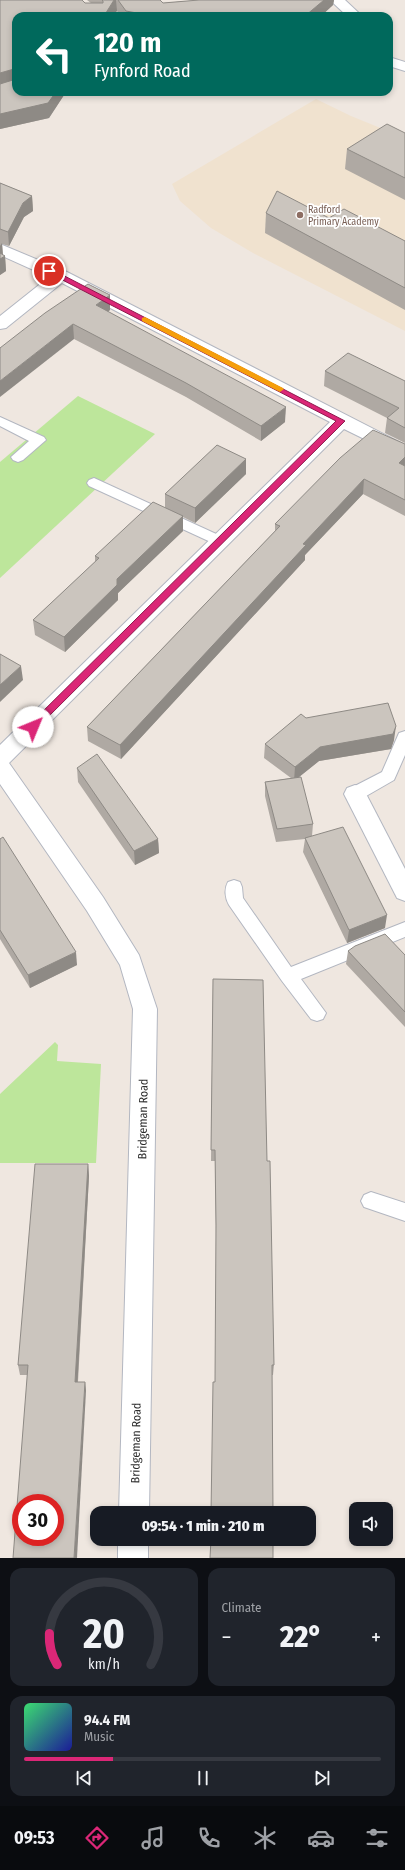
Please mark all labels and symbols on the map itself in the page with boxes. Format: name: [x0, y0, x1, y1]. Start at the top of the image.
place label: Radford Primary Academy: [308, 204, 379, 228]
marker: Radford Primary Academy: [295, 210, 305, 220]
pin: [32, 254, 66, 288]
position arrow: [12, 706, 54, 748]
street label: Bridgeman Road: [135, 1079, 151, 1159]
street label: Bridgeman Road: [128, 1403, 144, 1483]
speed limit sign: 30: [12, 1494, 64, 1546]

